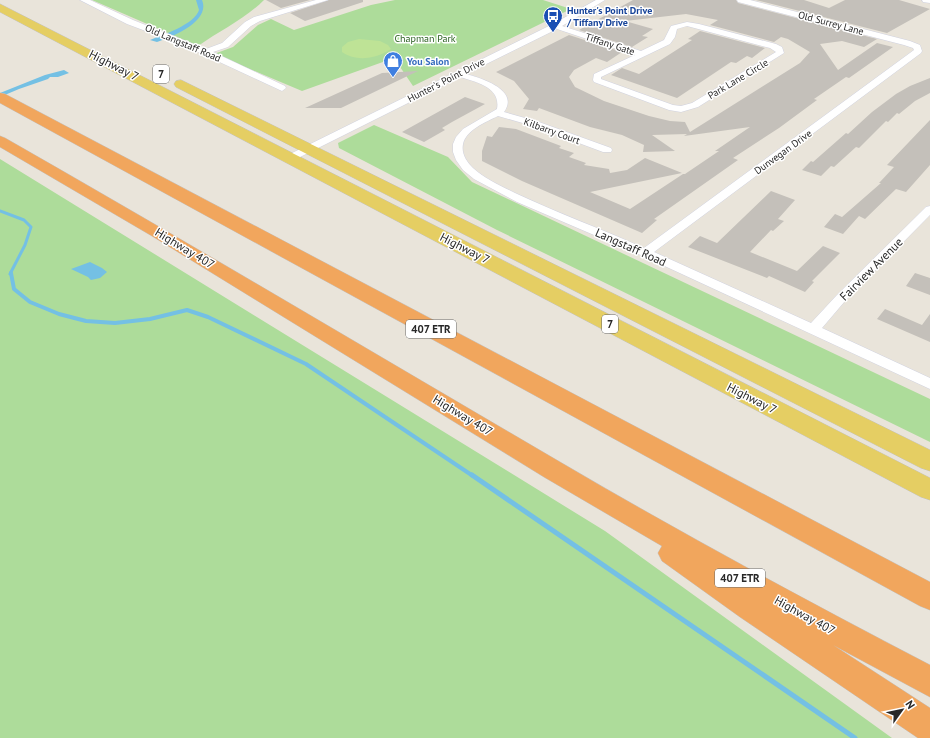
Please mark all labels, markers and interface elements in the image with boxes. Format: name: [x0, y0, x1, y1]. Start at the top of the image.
place label: Hunter's Point Drive / Tiffany Drive: [566, 4, 652, 29]
bus stop icon: Hunter's Point Drive / Tiffany Drive: [542, 5, 564, 33]
street label: Old Surrey Lane: [797, 8, 865, 38]
street label: Old Langstaff Road: [143, 21, 223, 65]
street label: Tiffany Gate: [584, 30, 636, 58]
park label: Chapman Park: [394, 32, 456, 45]
street label: Highway 7: [87, 46, 141, 84]
shop icon: You Salon: [382, 50, 404, 78]
street label: Hunter's Point Drive: [405, 55, 487, 105]
place label: You Salon: [406, 55, 449, 68]
street label: Park Lane Circle: [705, 56, 771, 102]
road number: 7: [153, 65, 169, 83]
street label: Kilbarry Court: [522, 115, 583, 147]
street label: Dunvegan Drive: [752, 127, 814, 177]
street label: Highway 407: [152, 224, 218, 272]
street label: Langstaff Road: [593, 225, 669, 269]
street label: Highway 7: [438, 229, 492, 267]
street label: Fairview Avenue: [836, 234, 906, 304]
road number: 7: [602, 315, 618, 333]
road number: 407 ETR: [406, 320, 456, 338]
street label: Highway 7: [725, 379, 779, 417]
street label: Highway 407: [430, 391, 496, 439]
road number: 407 ETR: [715, 569, 765, 587]
street label: Highway 407: [772, 592, 838, 638]
north arrow: [882, 690, 922, 730]
text: N: [903, 698, 918, 711]

